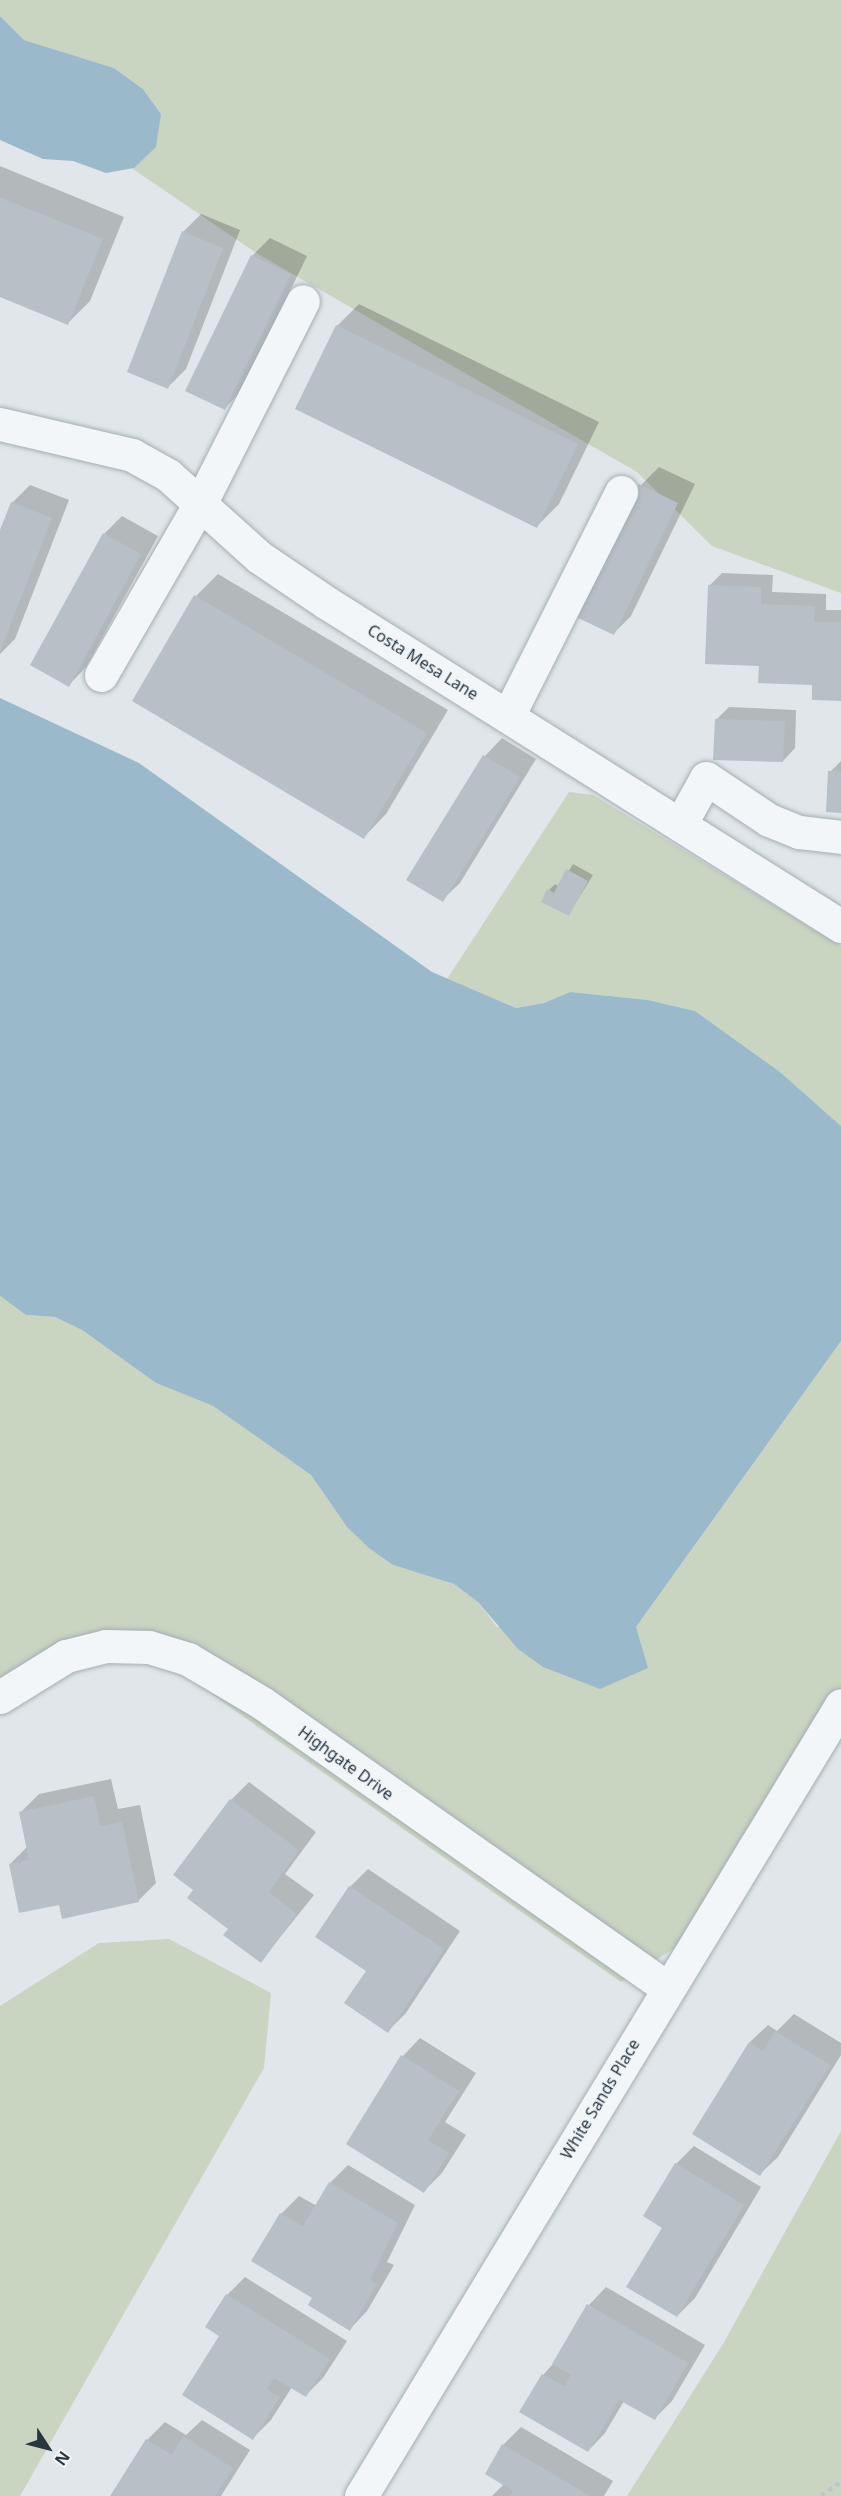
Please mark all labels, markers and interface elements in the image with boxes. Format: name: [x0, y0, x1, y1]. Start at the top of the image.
street label: Costa Mesa Lane: [364, 620, 482, 704]
street label: Highgate Drive: [295, 1722, 397, 1804]
street label: White Sands Place: [557, 2035, 643, 2163]
north arrow: [18, 2418, 78, 2478]
text: N: [50, 2447, 75, 2470]

